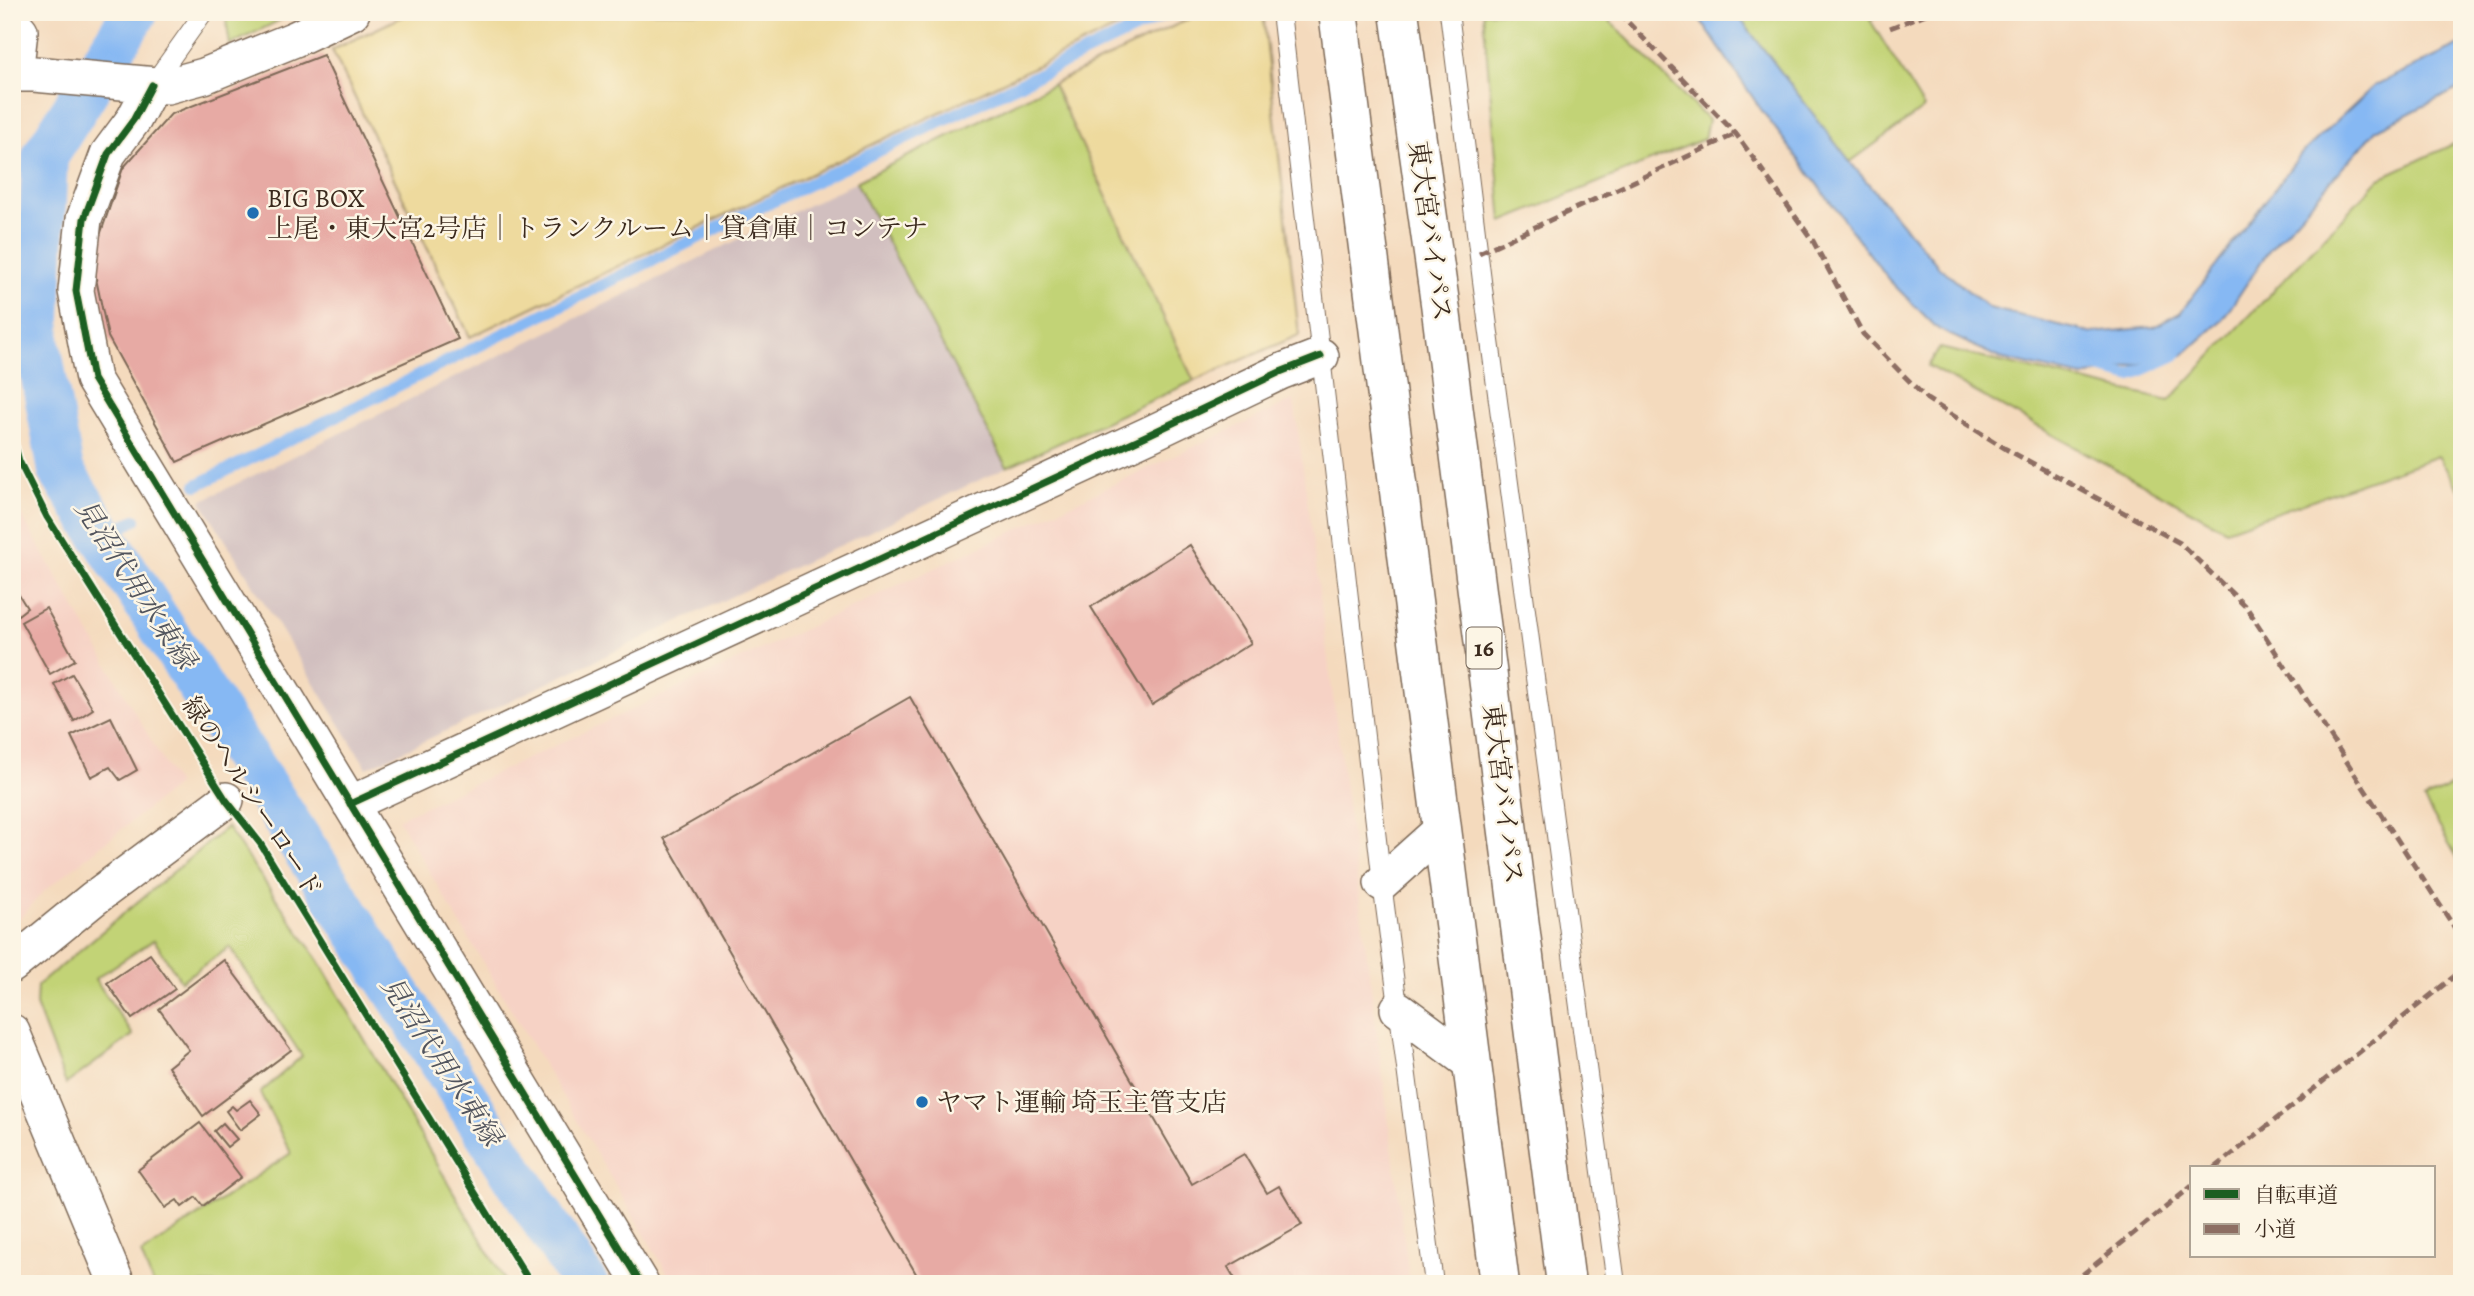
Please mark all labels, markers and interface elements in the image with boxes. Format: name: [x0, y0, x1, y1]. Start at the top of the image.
street label: 東大宮バイパス: [1400, 139, 1460, 323]
place label: BIG BOX 上尾・東大宮2号店｜トランクルーム｜貸倉庫｜コンテナ: [267, 181, 928, 246]
marker: BIG BOX 上尾・東大宮2号店｜トランクルーム｜貸倉庫｜コンテナ: [245, 205, 261, 221]
water label: 見沼代用水東縁: [66, 491, 206, 679]
road number: 16: [1466, 628, 1502, 668]
street label: 緑のヘルシーロード: [174, 690, 330, 904]
street label: 東大宮バイパス: [1475, 702, 1531, 886]
water label: 見沼代用水東縁: [372, 968, 512, 1156]
place label: ヤマト運輸 埼玉主管支店: [936, 1085, 1227, 1120]
marker: ヤマト運輸 埼玉主管支店: [914, 1094, 930, 1110]
legend: [2190, 1166, 2436, 1258]
text: 自転車道: [2254, 1181, 2338, 1209]
text: 小道: [2254, 1215, 2296, 1243]

